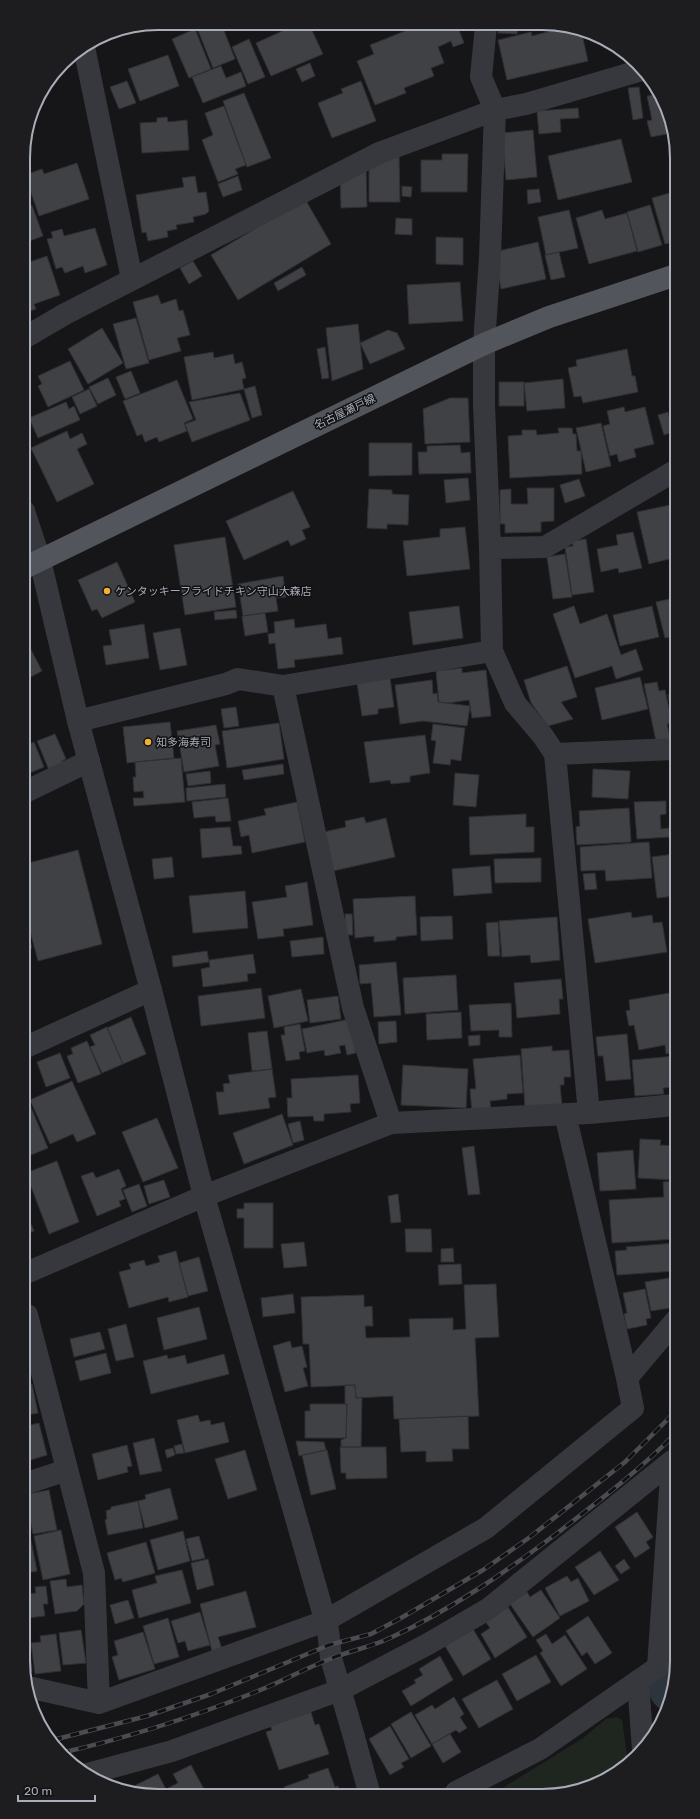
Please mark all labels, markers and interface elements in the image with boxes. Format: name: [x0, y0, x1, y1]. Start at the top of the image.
street label: 名古屋瀬戸線: [312, 392, 378, 432]
place label: ケンタッキーフライドチキン守山大森店: [115, 585, 312, 598]
marker: ケンタッキーフライドチキン守山大森店: [102, 586, 112, 596]
place label: 知多海寿司: [156, 736, 211, 749]
marker: 知多海寿司: [143, 737, 153, 747]
scale bar: [18, 1777, 95, 1803]
text: 20 m: [24, 1784, 52, 1798]

